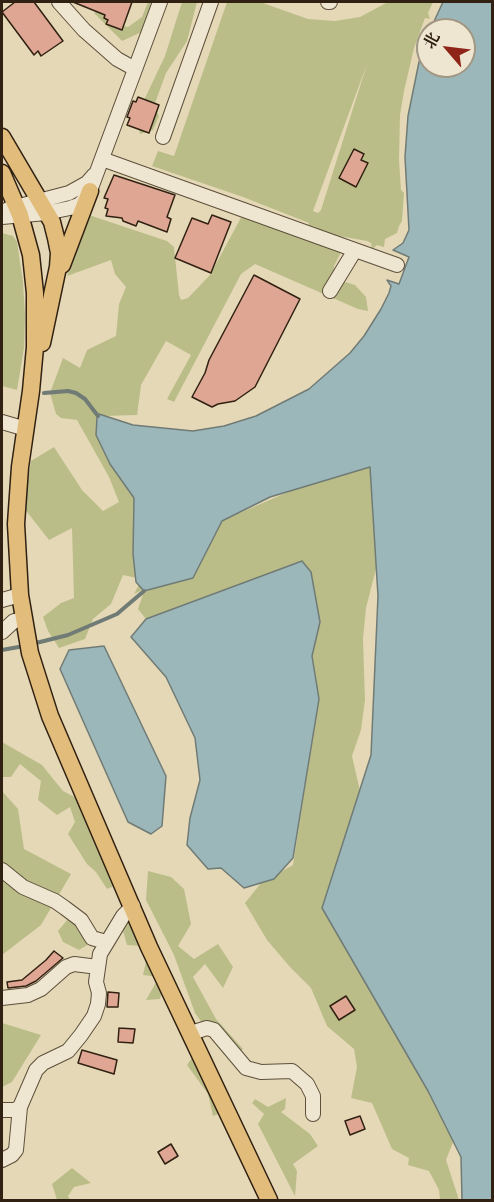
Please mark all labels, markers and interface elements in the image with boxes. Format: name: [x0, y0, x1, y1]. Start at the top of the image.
north arrow: [416, 18, 476, 78]
text: 北: [419, 29, 444, 52]

